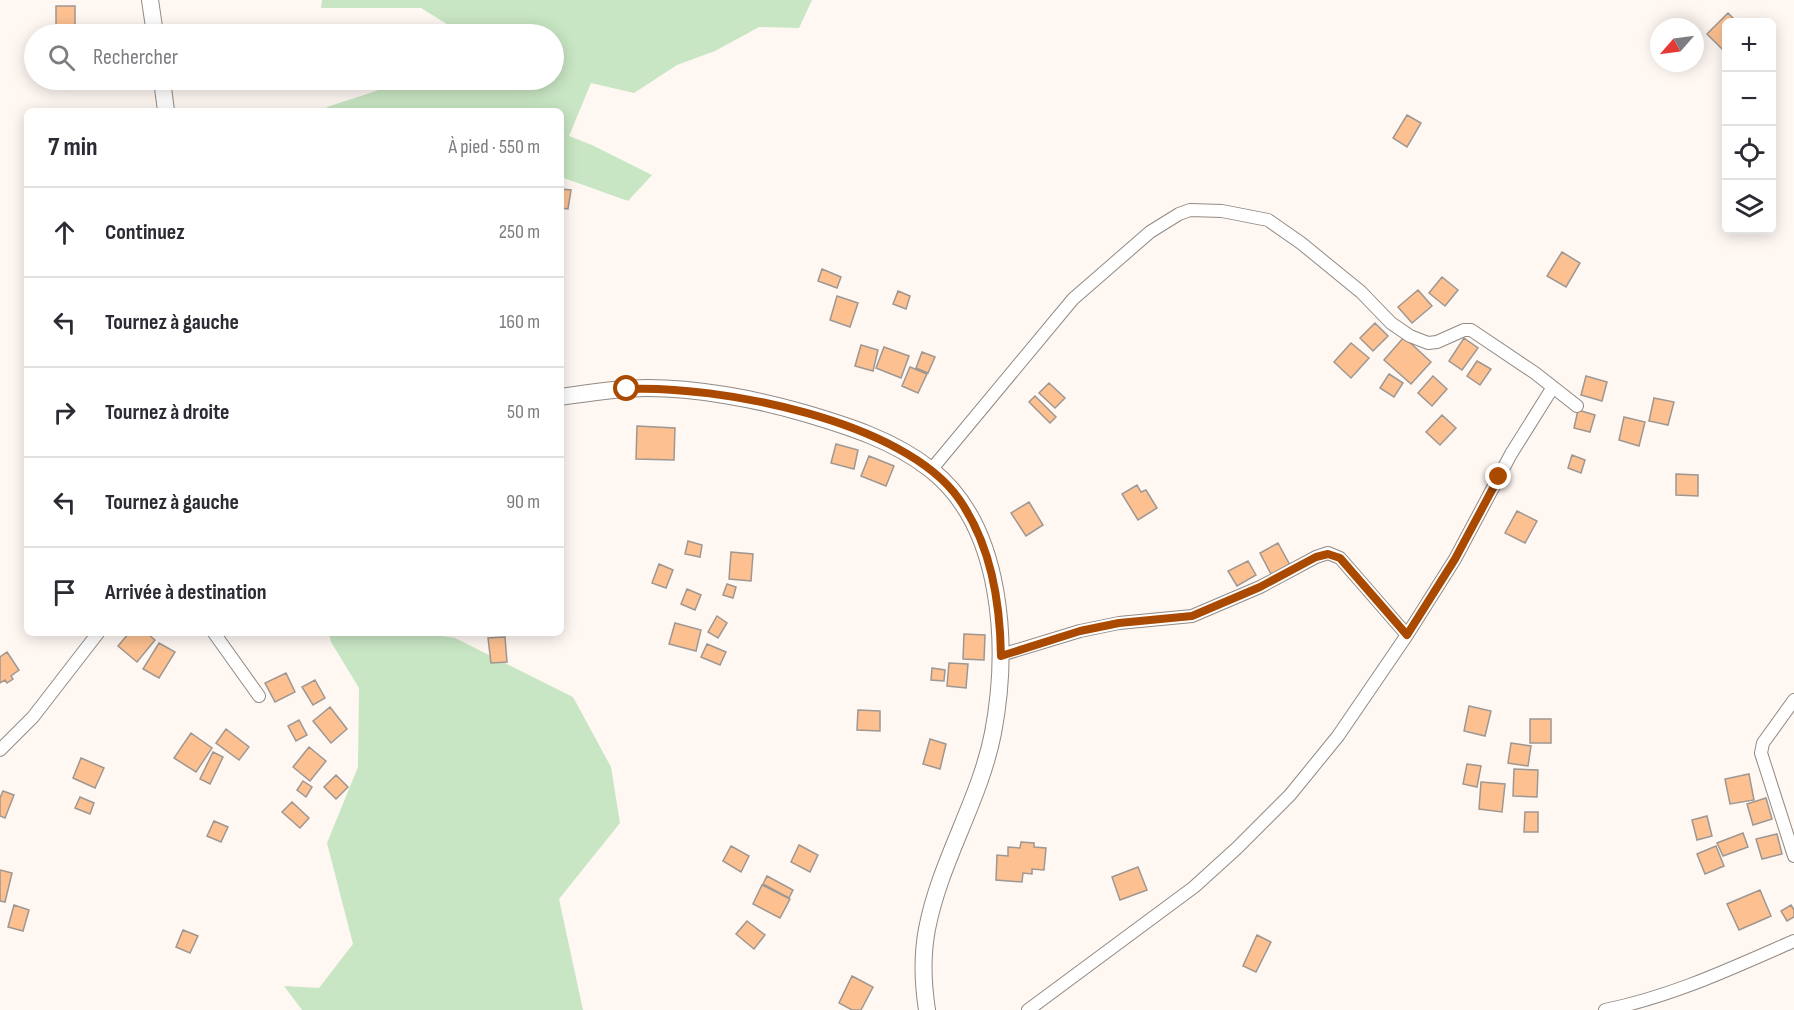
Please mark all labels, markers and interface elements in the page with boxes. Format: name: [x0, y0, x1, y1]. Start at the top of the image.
north arrow: [1650, 18, 1704, 72]
map controls: [1722, 18, 1776, 234]
button: +: [1722, 18, 1776, 72]
search box: [24, 24, 564, 90]
icon: search: [45, 41, 78, 74]
text: Rechercher: [93, 44, 178, 71]
button: −: [1722, 72, 1776, 126]
button: locate: [1722, 126, 1776, 180]
text: 7 min: [48, 132, 97, 163]
text: À pied · 550 m: [449, 135, 540, 159]
button: layers: [1722, 180, 1776, 234]
icon: ahead: [48, 216, 81, 249]
text: Continuez: [105, 219, 185, 246]
text: 250 m: [499, 220, 540, 244]
icon: left: [48, 306, 81, 339]
text: Tournez à gauche: [105, 309, 239, 336]
text: 160 m: [499, 310, 540, 334]
route start: [613, 375, 639, 401]
icon: right: [48, 396, 81, 429]
text: Tournez à droite: [105, 399, 230, 426]
text: 50 m: [507, 400, 540, 424]
route end: [1485, 463, 1511, 489]
icon: left: [48, 486, 81, 519]
text: Tournez à gauche: [105, 489, 239, 516]
text: 90 m: [506, 490, 540, 514]
icon: arrive: [48, 576, 81, 609]
text: Arrivée à destination: [105, 579, 267, 606]

